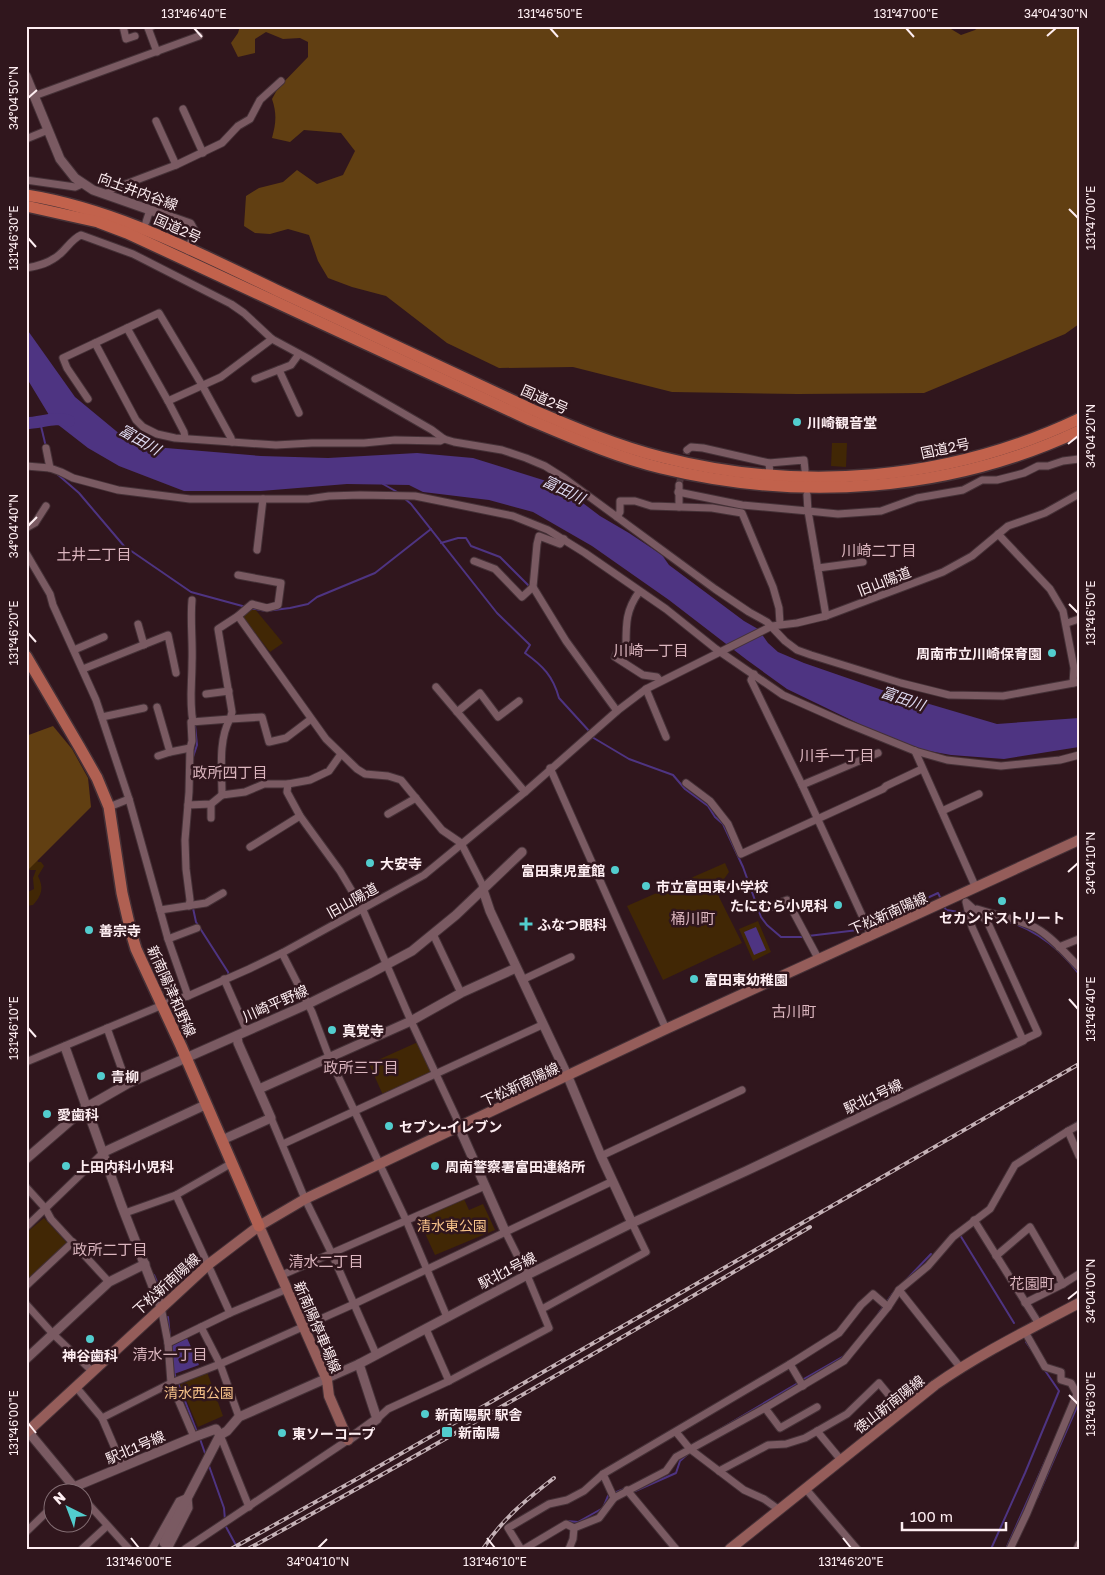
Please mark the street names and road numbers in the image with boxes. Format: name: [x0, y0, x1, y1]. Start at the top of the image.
street label: 向土井内谷線: [96, 169, 180, 213]
street label: 国道2号: [152, 210, 204, 246]
street label: 国道2号: [519, 381, 571, 417]
street label: 国道2号: [919, 434, 971, 462]
street label: 旧山陽道: [855, 563, 913, 599]
street label: 旧山陽道: [323, 879, 381, 921]
street label: 下松新南陽線: [846, 888, 930, 938]
street label: 新南陽津和野線: [144, 943, 200, 1039]
street label: 川崎平野線: [240, 981, 310, 1025]
street label: 下松新南陽線: [478, 1059, 562, 1109]
street label: 駅北1号線: [841, 1075, 905, 1117]
street label: 駅北1号線: [475, 1248, 539, 1292]
street label: 下松新南陽線: [129, 1250, 203, 1318]
street label: 新南陽停車場線: [291, 1279, 345, 1375]
street label: 徳山新南陽線: [851, 1371, 927, 1437]
street label: 駅北1号線: [103, 1427, 167, 1467]

